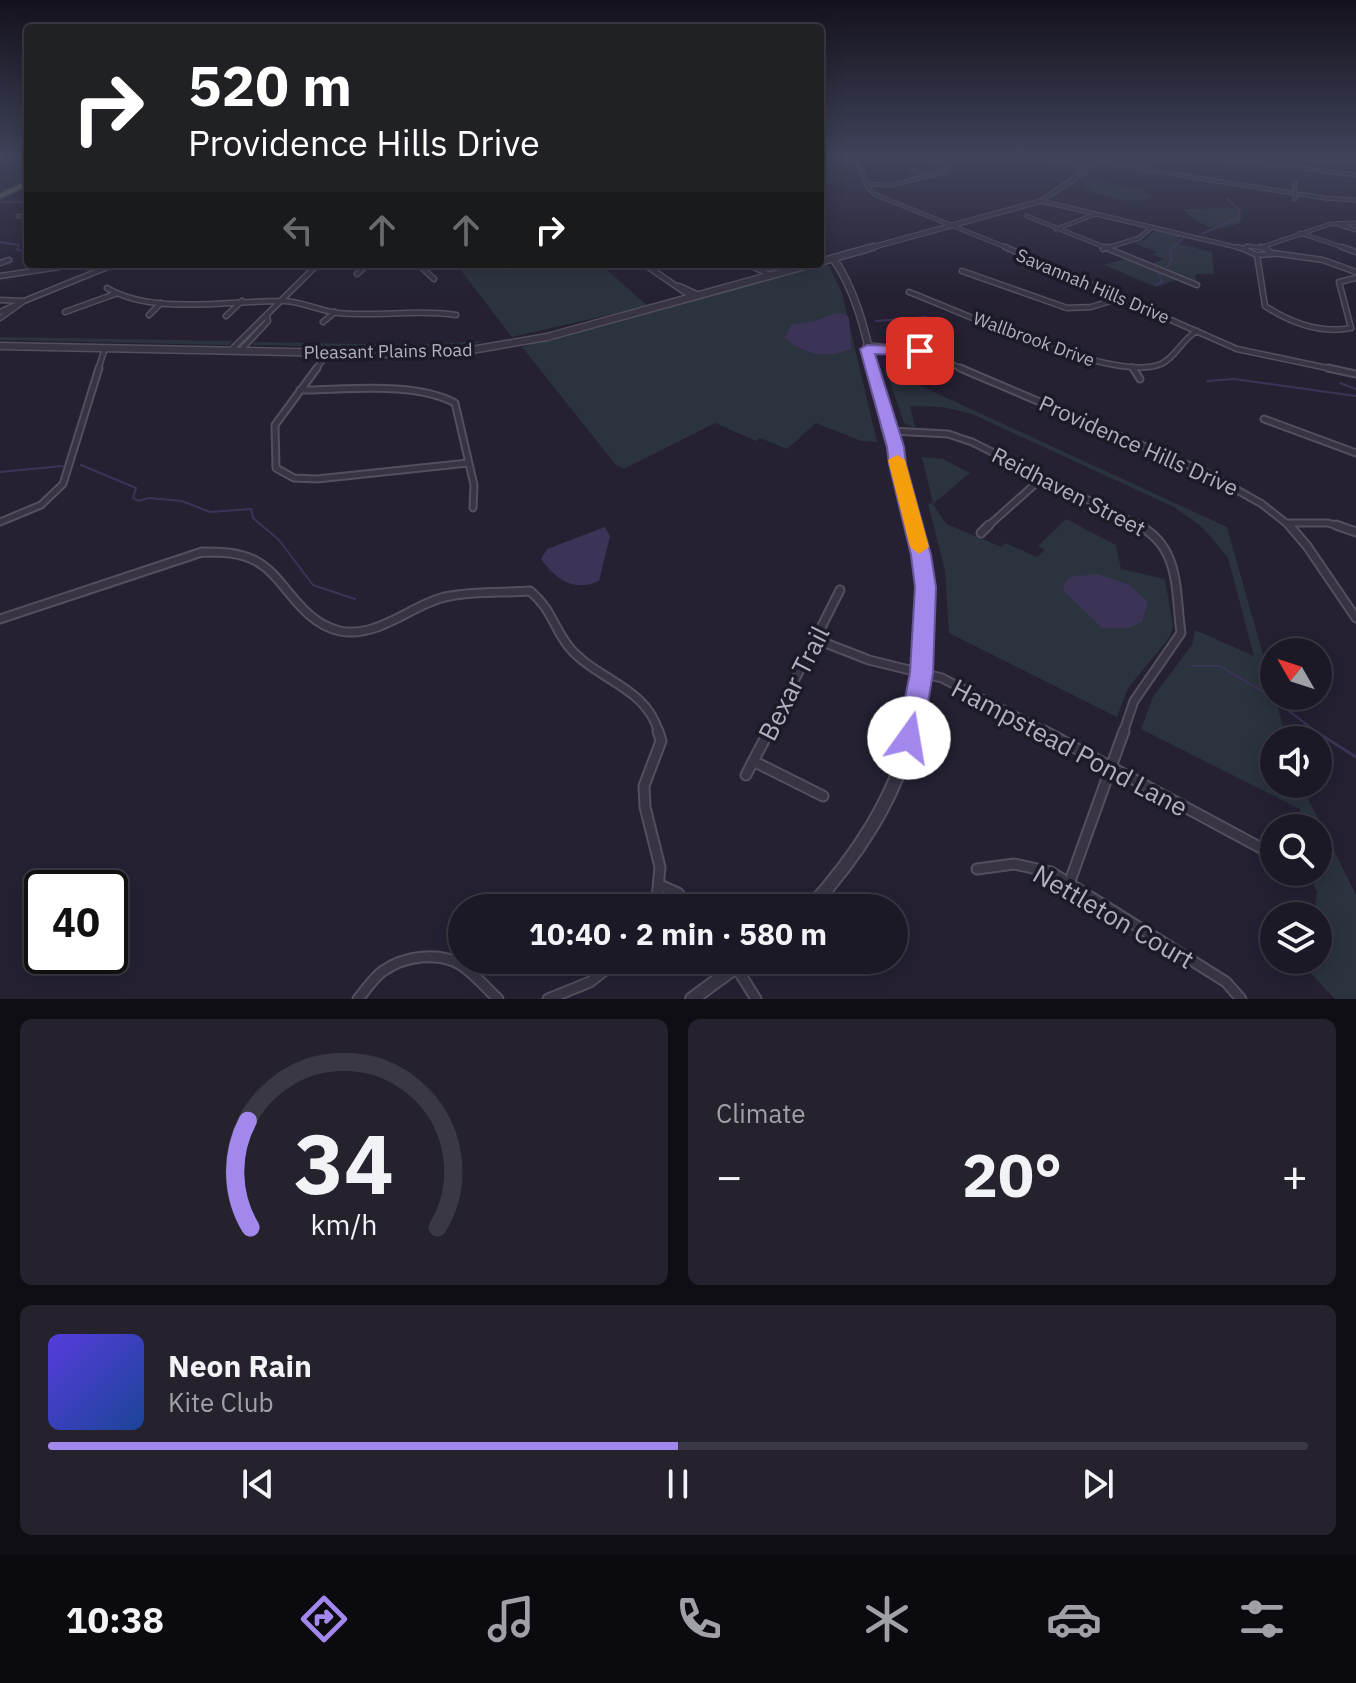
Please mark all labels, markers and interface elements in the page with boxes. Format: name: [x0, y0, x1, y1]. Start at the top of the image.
text: 520 m: [188, 49, 352, 121]
icon: right: [56, 56, 160, 160]
text: Providence Hills Drive: [188, 119, 540, 166]
icon: left: [276, 208, 320, 252]
icon: ahead: [360, 208, 404, 252]
icon: ahead: [444, 208, 488, 252]
icon: right: [528, 208, 572, 252]
street label: Savannah Hills Drive: [1013, 243, 1173, 329]
street label: Wallbrook Drive: [970, 306, 1098, 372]
pin: [886, 317, 954, 385]
icon: arrive: [898, 329, 942, 373]
street label: Pleasant Plains Road: [303, 338, 473, 364]
street label: Providence Hills Drive: [1035, 388, 1243, 502]
street label: Reidhaven Street: [987, 440, 1151, 542]
street label: Bexar Trail: [750, 620, 836, 746]
north arrow: [1260, 638, 1332, 710]
map controls: [1260, 638, 1332, 974]
street label: Hampstead Pond Lane: [946, 670, 1194, 824]
position arrow: [867, 696, 951, 780]
button: sound: [1260, 726, 1332, 798]
button: search: [1260, 814, 1332, 886]
street label: Nettleton Court: [1027, 856, 1201, 976]
speed limit sign: 40: [24, 870, 128, 974]
button: layers: [1260, 902, 1332, 974]
text: 10:40 · 2 min · 580 m: [529, 914, 827, 953]
text: Climate: [716, 1096, 806, 1130]
text: 34: [294, 1109, 394, 1217]
text: 20°: [962, 1135, 1062, 1214]
text: −: [716, 1147, 742, 1204]
text: +: [1282, 1147, 1308, 1204]
text: km/h: [310, 1206, 378, 1243]
text: Neon Rain: [168, 1346, 312, 1385]
text: Kite Club: [168, 1385, 273, 1419]
icon: previous: [236, 1462, 280, 1506]
icon: pause: [656, 1462, 700, 1506]
icon: next: [1076, 1462, 1120, 1506]
icon: directions: [296, 1591, 352, 1647]
icon: music: [483, 1591, 539, 1647]
icon: phone: [671, 1591, 727, 1647]
icon: climate: [859, 1591, 915, 1647]
icon: car: [1046, 1591, 1102, 1647]
icon: filters: [1234, 1591, 1290, 1647]
text: 10:38: [66, 1596, 164, 1643]

